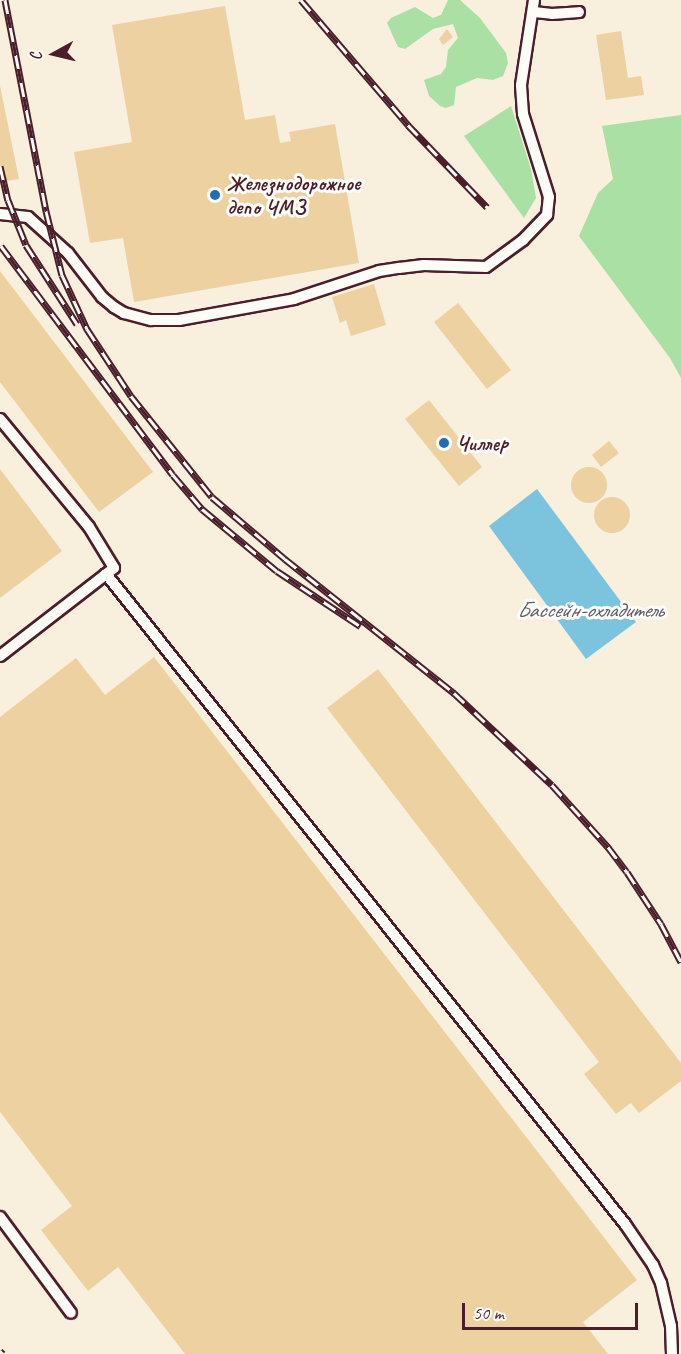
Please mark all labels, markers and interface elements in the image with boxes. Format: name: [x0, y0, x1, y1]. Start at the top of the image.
north arrow: [24, 24, 84, 84]
text: С: [26, 51, 47, 62]
place label: Железнодорожное депо ЧМЗ: [227, 170, 360, 220]
marker: Железнодорожное депо ЧМЗ: [208, 188, 222, 202]
place label: Чиллер: [456, 430, 508, 456]
marker: Чиллер: [437, 436, 451, 450]
water label: Бассейн-охладитель: [517, 598, 663, 624]
scale bar: [465, 1291, 640, 1329]
text: 50 m: [473, 1302, 504, 1324]

